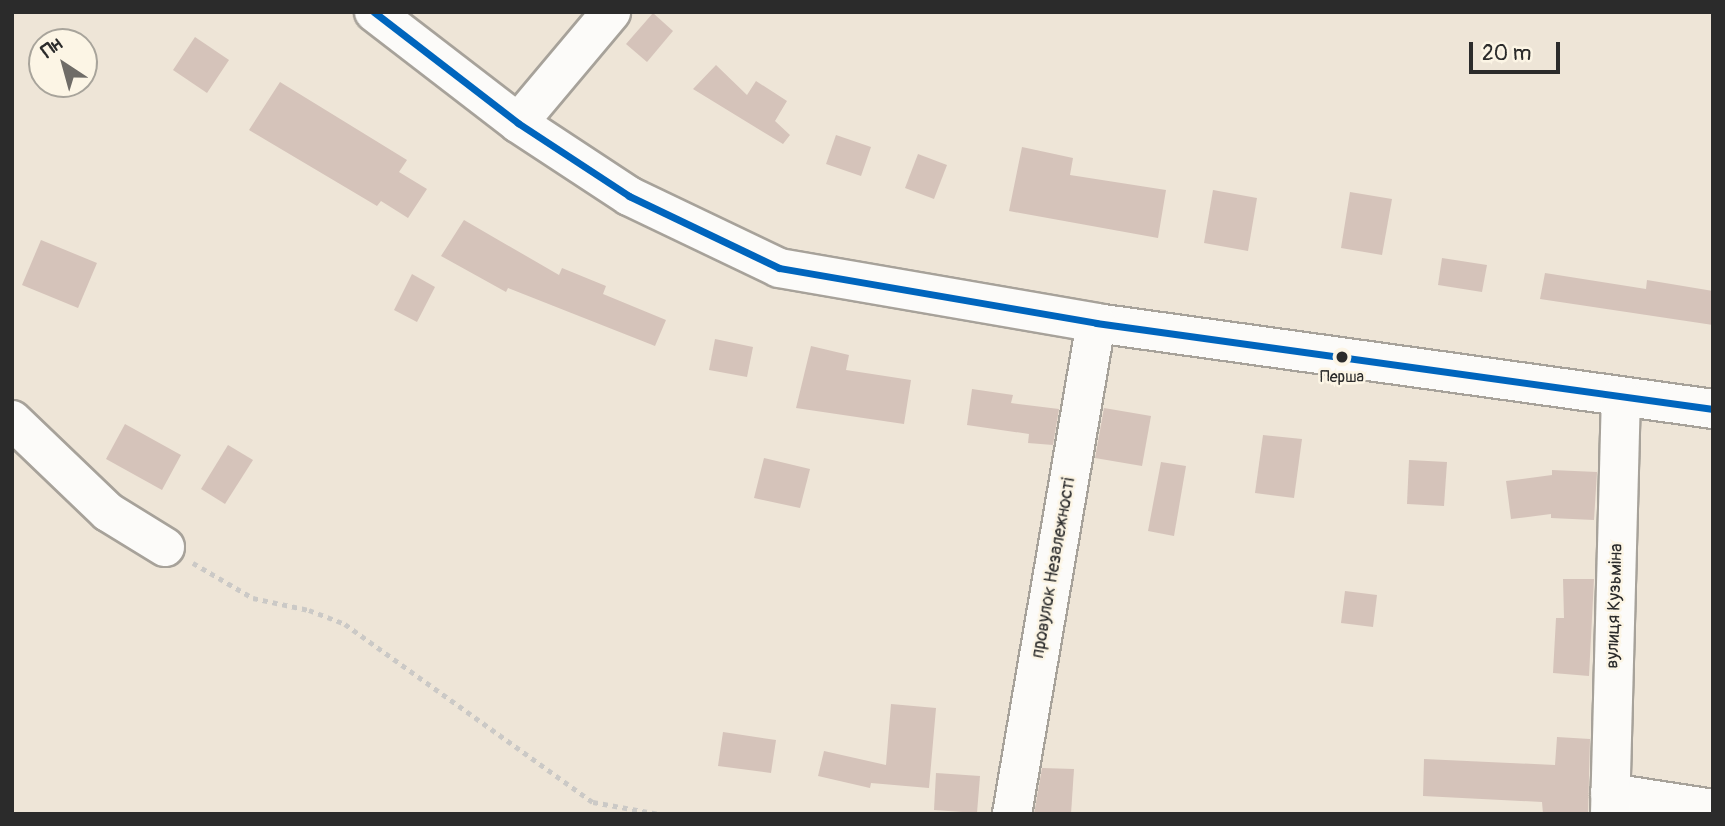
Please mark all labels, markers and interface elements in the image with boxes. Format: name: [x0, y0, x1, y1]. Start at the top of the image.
north arrow: [28, 28, 98, 98]
scale bar: [1473, 28, 1564, 72]
text: Пн: [36, 32, 67, 63]
text: 20 m: [1482, 40, 1531, 67]
marker: Перша: [1335, 350, 1349, 364]
place label: Перша: [1320, 367, 1364, 387]
street label: провулок Незалежності: [1027, 476, 1081, 660]
street label: вулиця Кузьміна: [1602, 543, 1628, 669]

